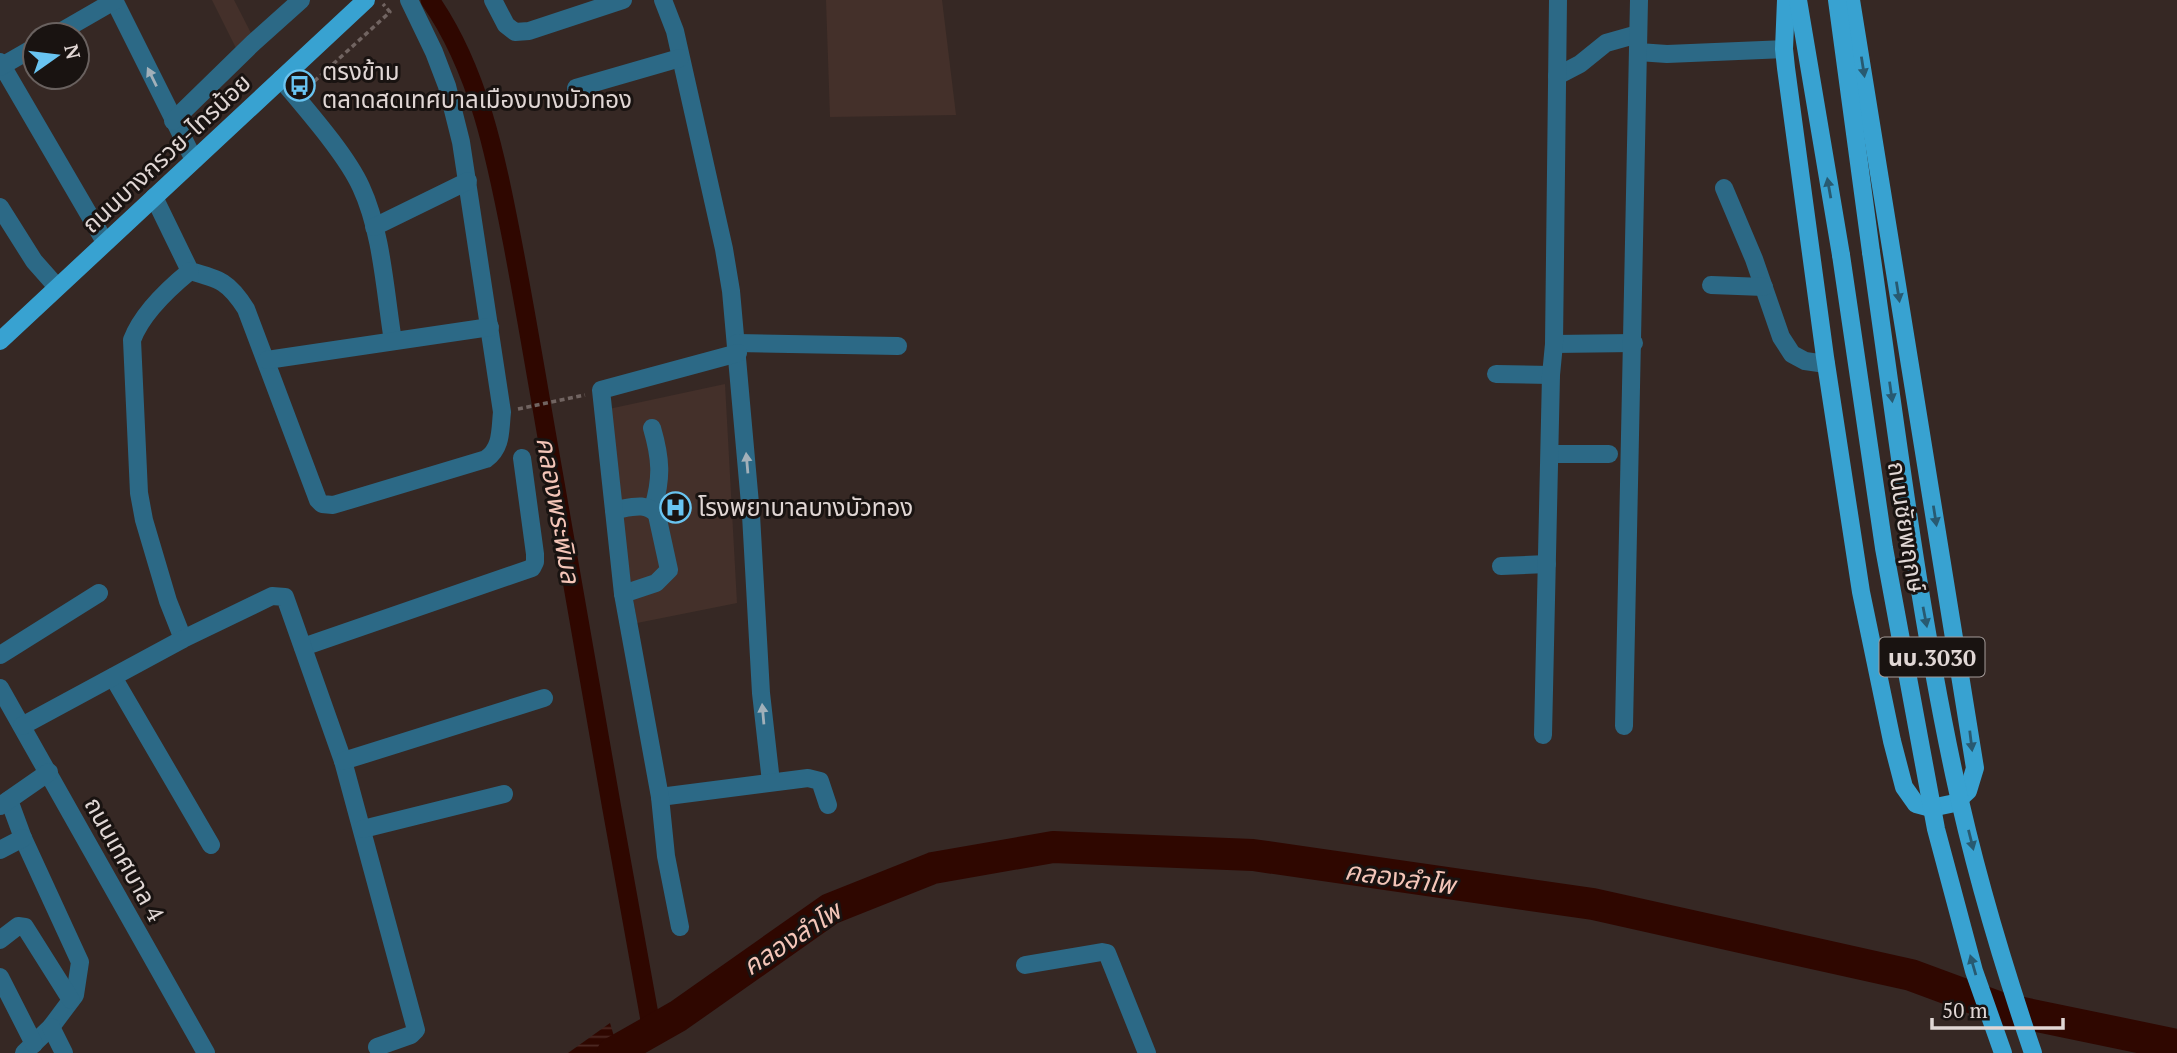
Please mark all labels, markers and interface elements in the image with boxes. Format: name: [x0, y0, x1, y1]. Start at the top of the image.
north arrow: [21, 21, 91, 91]
text: N: [59, 42, 87, 62]
place label: ตรงข้าม ตลาดสดเทศบาลเมืองบางบัวทอง: [322, 55, 632, 115]
one-way arrow: [1858, 56, 1869, 78]
street label: ถนนบางกรวย-ไทรน้อย: [75, 66, 257, 240]
one-way arrow: [146, 67, 157, 87]
bus stop icon: ตรงข้าม ตลาดสดเทศบาลเมืองบางบัวทอง: [282, 68, 316, 102]
one-way arrow: [1824, 177, 1835, 199]
one-way arrow: [1893, 281, 1904, 303]
one-way arrow: [1886, 381, 1897, 403]
water label: คลองพระพิมล: [529, 434, 589, 587]
one-way arrow: [741, 452, 752, 474]
street label: ถนนชัยพฤกษ์: [1881, 459, 1933, 595]
hospital icon: โรงพยาบาลบางบัวทอง: [658, 490, 692, 524]
place label: โรงพยาบาลบางบัวทอง: [698, 491, 913, 523]
one-way arrow: [1930, 506, 1941, 528]
one-way arrow: [1919, 606, 1930, 628]
road number: นบ.3030: [1880, 638, 1984, 677]
one-way arrow: [757, 703, 768, 725]
one-way arrow: [1966, 730, 1977, 752]
street label: ถนนเทศบาล 4: [78, 791, 172, 927]
one-way arrow: [1966, 830, 1976, 851]
water label: คลองลำโพ: [1343, 852, 1460, 902]
water label: คลองลำโพ: [735, 892, 849, 982]
one-way arrow: [1967, 954, 1978, 976]
scale bar: [1932, 986, 2063, 1030]
text: 50 m: [1942, 996, 1988, 1024]

